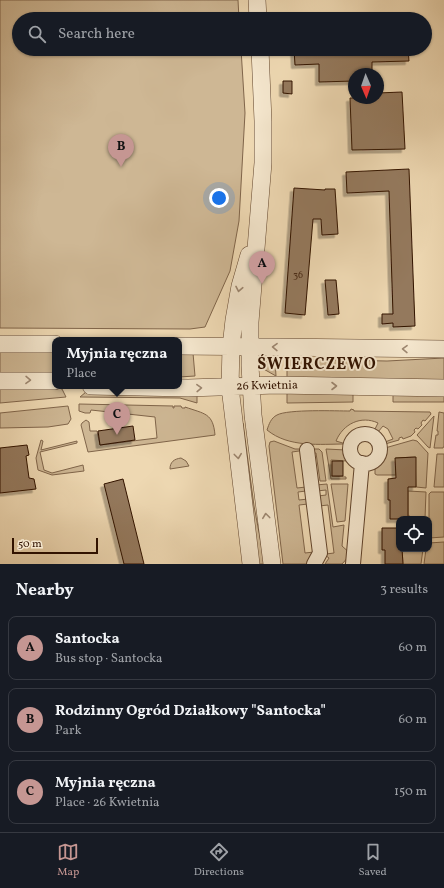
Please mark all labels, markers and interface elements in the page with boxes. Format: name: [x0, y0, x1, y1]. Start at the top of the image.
search box: [12, 12, 432, 56]
icon: search: [26, 23, 48, 45]
text: Search here: [58, 24, 135, 45]
north arrow: [348, 68, 384, 104]
pin: B: [108, 134, 134, 167]
your location: [209, 188, 229, 208]
pin: A: [249, 251, 275, 284]
house number: 36: [293, 268, 303, 282]
one-way arrow: [236, 286, 244, 292]
popup: [52, 337, 182, 389]
one-way arrow: [272, 343, 278, 351]
text: Myjnia ręczna: [67, 344, 167, 365]
one-way arrow: [402, 345, 408, 353]
district label: ŚWIERCZEWO: [257, 354, 377, 376]
text: Place: [67, 365, 97, 383]
one-way arrow: [25, 376, 31, 384]
street label: 26 Kwietnia: [236, 377, 298, 395]
one-way arrow: [331, 382, 337, 390]
one-way arrow: [196, 384, 202, 392]
pin: C: [104, 402, 130, 435]
one-way arrow: [233, 453, 242, 459]
one-way arrow: [262, 513, 271, 519]
map controls: [396, 516, 432, 552]
button: locate: [396, 516, 432, 552]
scale bar: [12, 536, 98, 555]
text: 50 m: [18, 537, 42, 552]
text: Nearby: [16, 579, 74, 602]
text: 3 results: [380, 581, 428, 599]
text: Santocka: [55, 629, 120, 650]
text: A: [25, 639, 35, 657]
text: 60 m: [399, 639, 427, 657]
text: Bus stop · Santocka: [55, 650, 163, 668]
text: Rodzinny Ogród Działkowy "Santocka": [55, 701, 326, 722]
text: B: [26, 711, 34, 729]
text: 60 m: [399, 711, 427, 729]
text: Park: [55, 722, 82, 740]
text: Myjnia ręczna: [55, 773, 156, 794]
text: C: [26, 783, 34, 801]
text: 150 m: [394, 783, 427, 801]
text: Place · 26 Kwietnia: [55, 794, 160, 812]
tab: Map: [57, 841, 79, 880]
tab: Directions: [194, 841, 244, 880]
tab: Saved: [358, 841, 387, 880]

